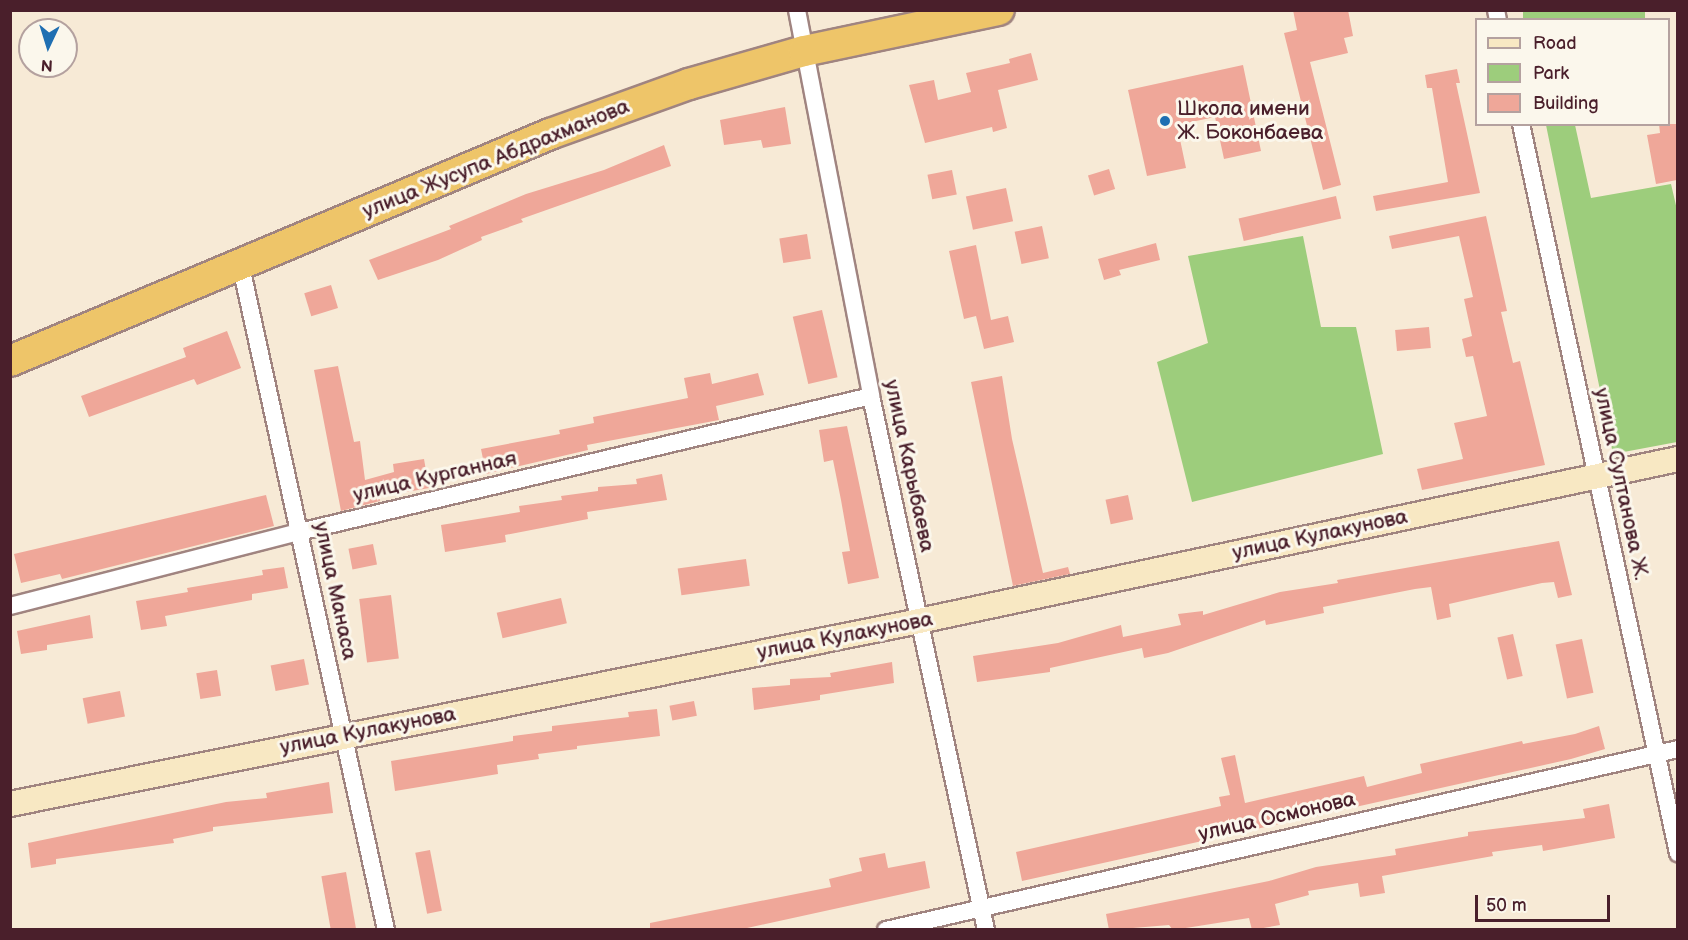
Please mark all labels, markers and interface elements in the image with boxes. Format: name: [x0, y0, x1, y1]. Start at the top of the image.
north arrow: [18, 18, 78, 78]
legend: [1475, 18, 1670, 126]
text: Road: [1533, 33, 1577, 54]
text: N: [40, 55, 54, 74]
text: Park: [1533, 63, 1569, 84]
text: Building: [1533, 93, 1599, 114]
street label: улица Жусупа Абдрахманова: [359, 94, 633, 224]
place label: Школа имени Ж. Боконбаева: [1177, 96, 1323, 146]
marker: Школа имени Ж. Боконбаева: [1158, 114, 1172, 128]
street label: улица Карыбаева: [878, 377, 940, 555]
street label: улица Султанова Ж.: [1588, 386, 1654, 582]
street label: улица Курганная: [351, 446, 519, 508]
street label: улица Кулакунова: [1230, 504, 1410, 566]
street label: улица Манаса: [308, 520, 362, 662]
street label: улица Кулакунова: [755, 607, 935, 665]
street label: улица Кулакунова: [278, 702, 458, 760]
street label: улица Осмонова: [1196, 787, 1358, 847]
scale bar: [1478, 883, 1613, 921]
text: 50 m: [1486, 895, 1527, 916]

